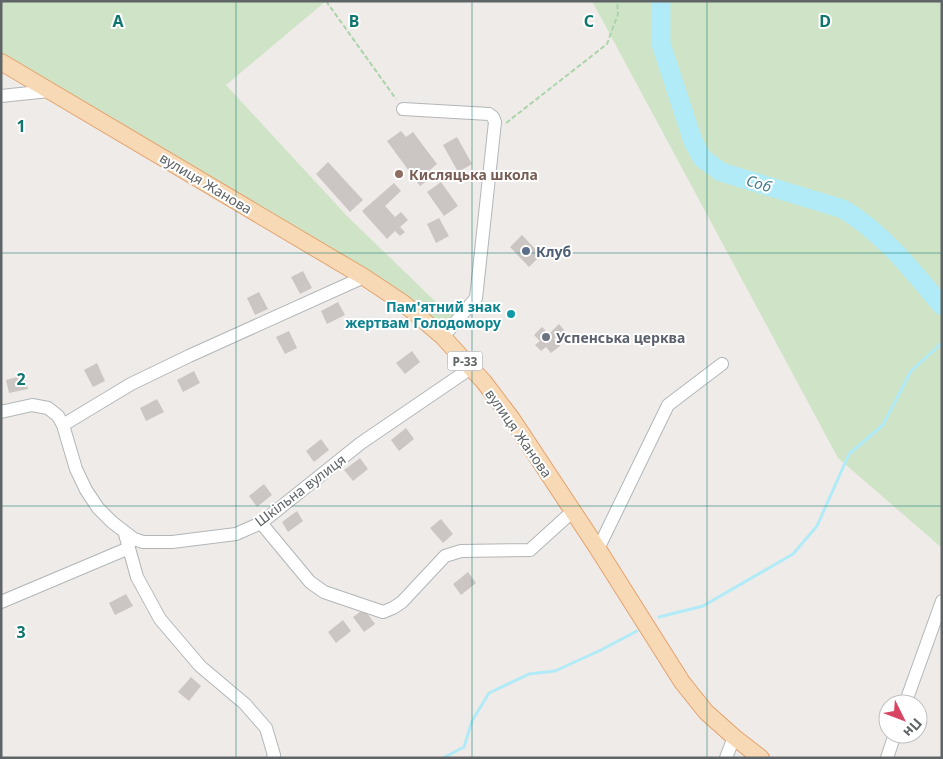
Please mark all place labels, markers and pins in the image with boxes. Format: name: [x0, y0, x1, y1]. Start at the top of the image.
place label: Кисляцька школа: [409, 165, 538, 184]
marker: Кисляцька школа: [393, 168, 405, 180]
place label: Клуб: [536, 242, 571, 261]
marker: Клуб: [520, 245, 532, 257]
place label: Пам'ятний знак жертвам Голодомору: [345, 297, 501, 332]
marker: Пам'ятний знак жертвам Голодомору: [505, 308, 517, 320]
place label: Успенська церква: [556, 328, 685, 347]
marker: Успенська церква: [540, 331, 552, 343]

